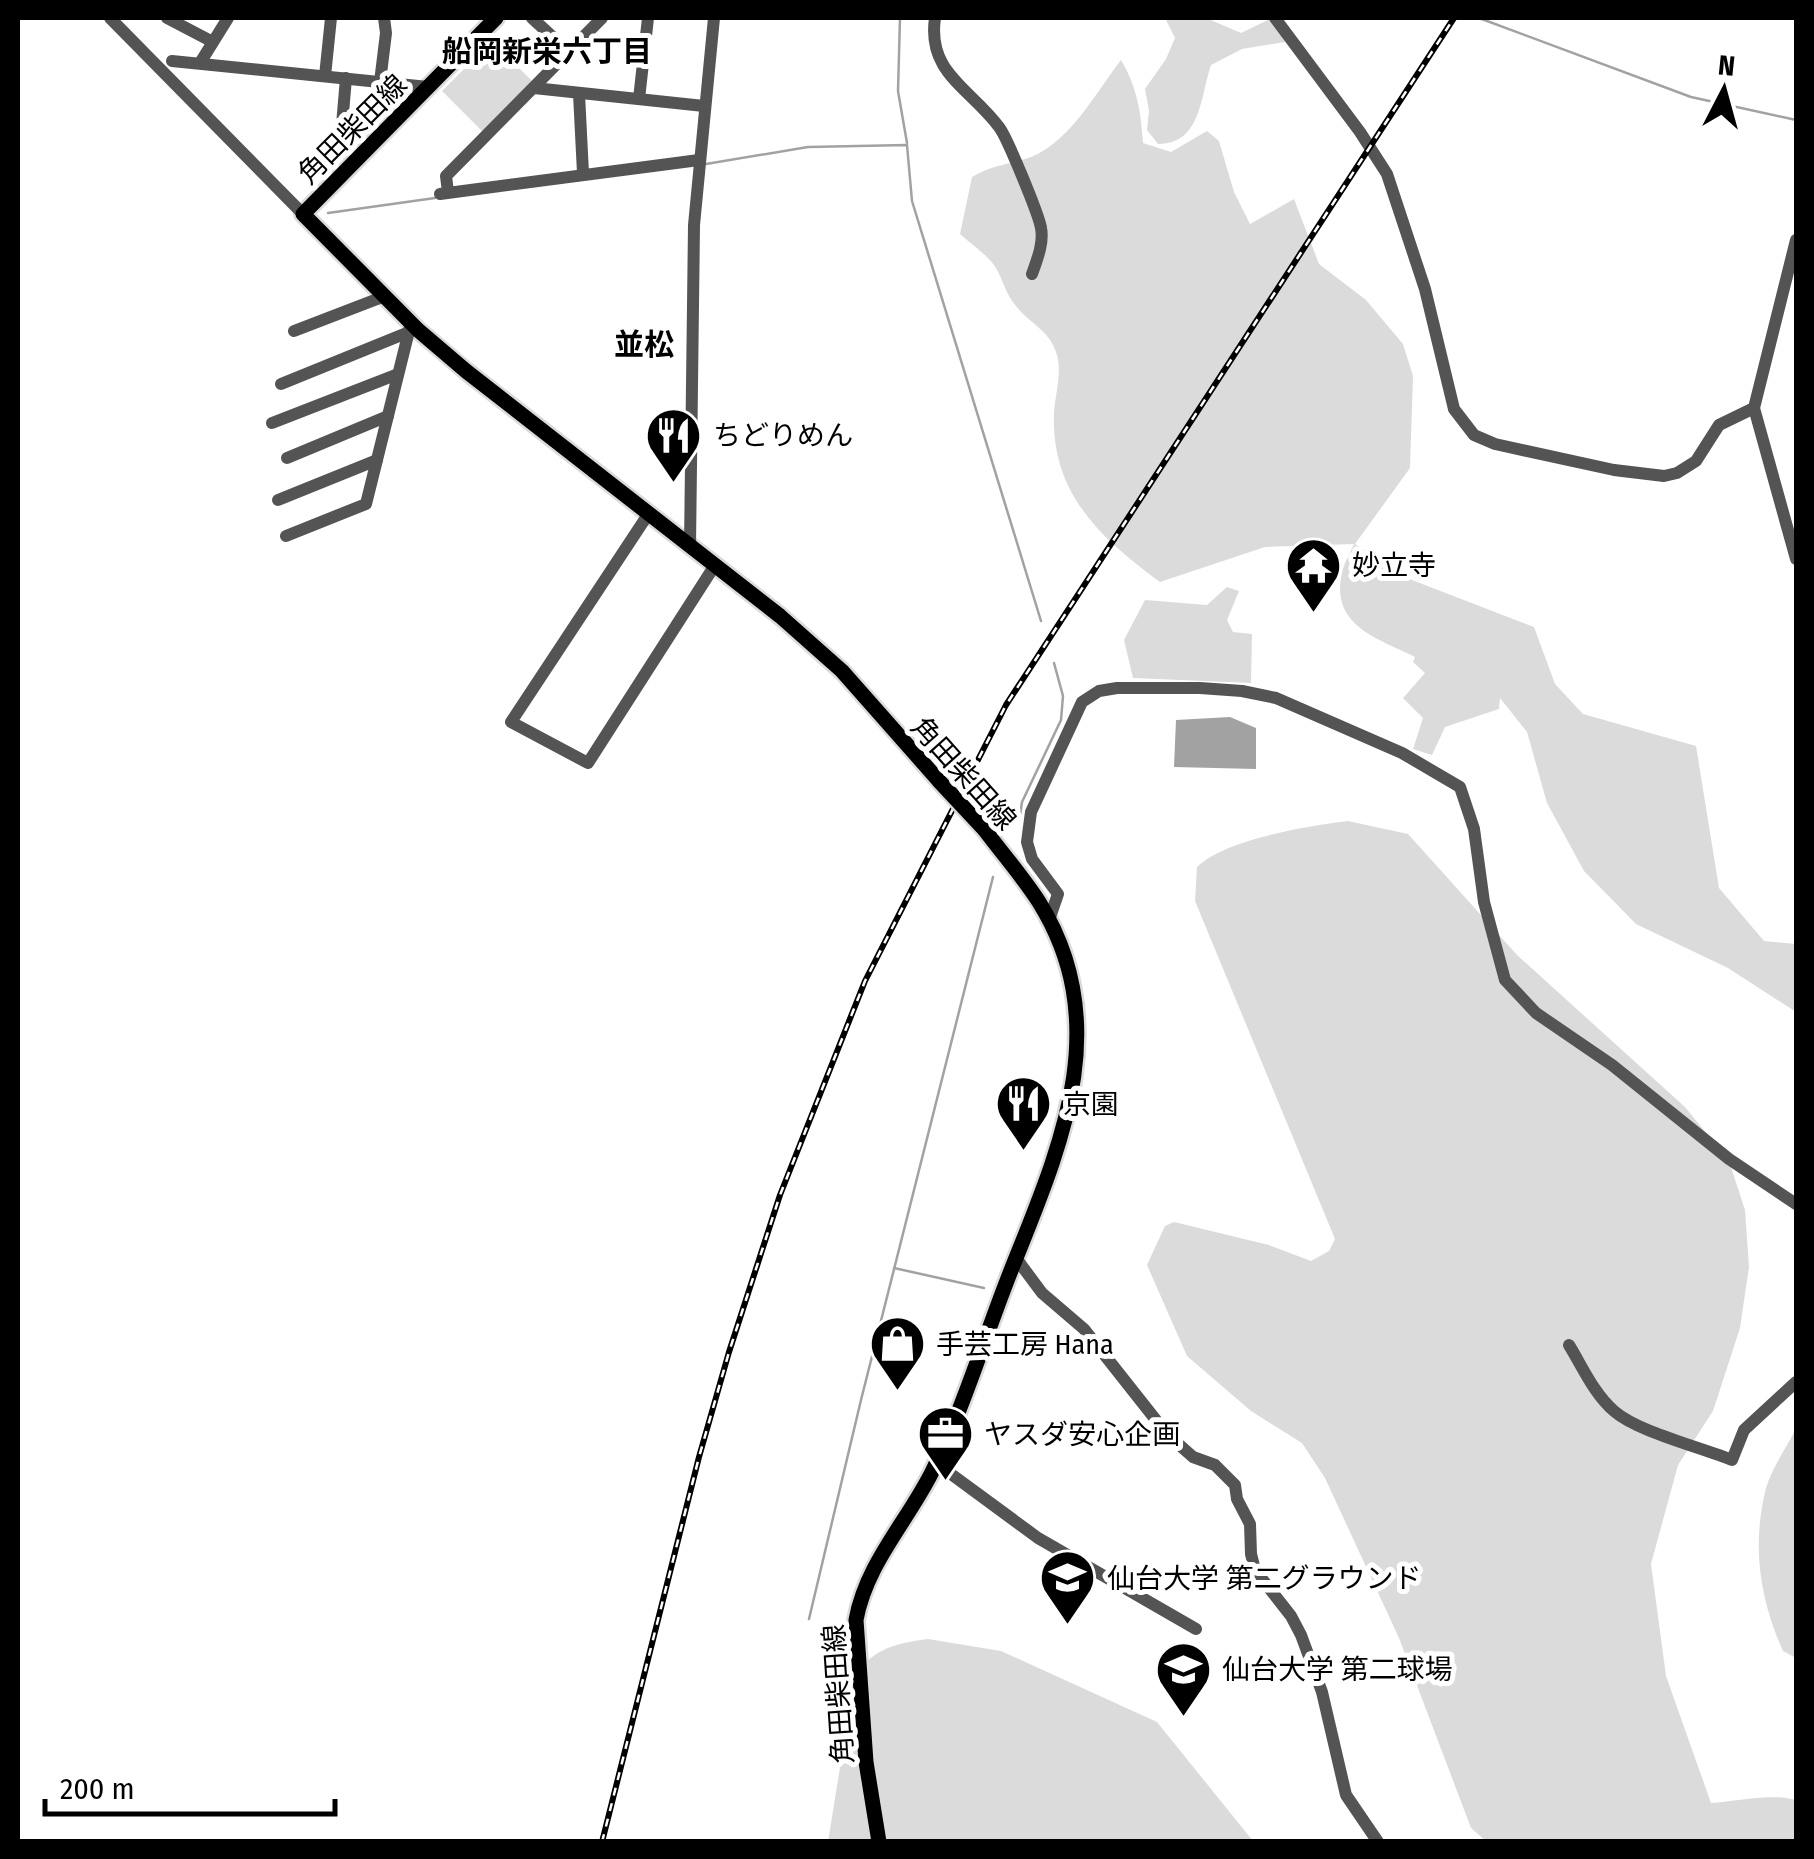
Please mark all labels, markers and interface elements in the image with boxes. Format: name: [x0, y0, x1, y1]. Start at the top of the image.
district label: 船岡新栄六丁目: [442, 34, 652, 70]
north arrow: [1674, 40, 1774, 140]
text: N: [1716, 48, 1737, 83]
street label: 角田柴田線: [291, 68, 414, 191]
district label: 並松: [614, 327, 674, 363]
restaurant icon: ちどりめん: [644, 405, 704, 484]
place label: ちどりめん: [713, 419, 853, 452]
temple icon: 妙立寺: [1283, 535, 1343, 614]
place label: 妙立寺: [1352, 549, 1436, 582]
street label: 角田柴田線: [905, 710, 1023, 836]
restaurant icon: 京園: [994, 1074, 1054, 1153]
place label: 京園: [1063, 1088, 1119, 1121]
shop icon: 手芸工房 Hana: [867, 1314, 927, 1393]
place label: 手芸工房 Hana: [936, 1328, 1114, 1361]
office icon: ヤスダ安心企画: [915, 1404, 975, 1483]
place label: ヤスダ安心企画: [984, 1418, 1180, 1451]
school or university icon: 仙台大学 第二グラウンド: [1038, 1548, 1098, 1627]
place label: 仙台大学 第二グラウンド: [1107, 1562, 1422, 1595]
street label: 角田柴田線: [817, 1623, 860, 1765]
school or university icon: 仙台大学 第二球場: [1153, 1639, 1213, 1718]
place label: 仙台大学 第二球場: [1222, 1653, 1453, 1686]
scale bar: [45, 1754, 335, 1816]
text: 200 m: [60, 1771, 135, 1807]

